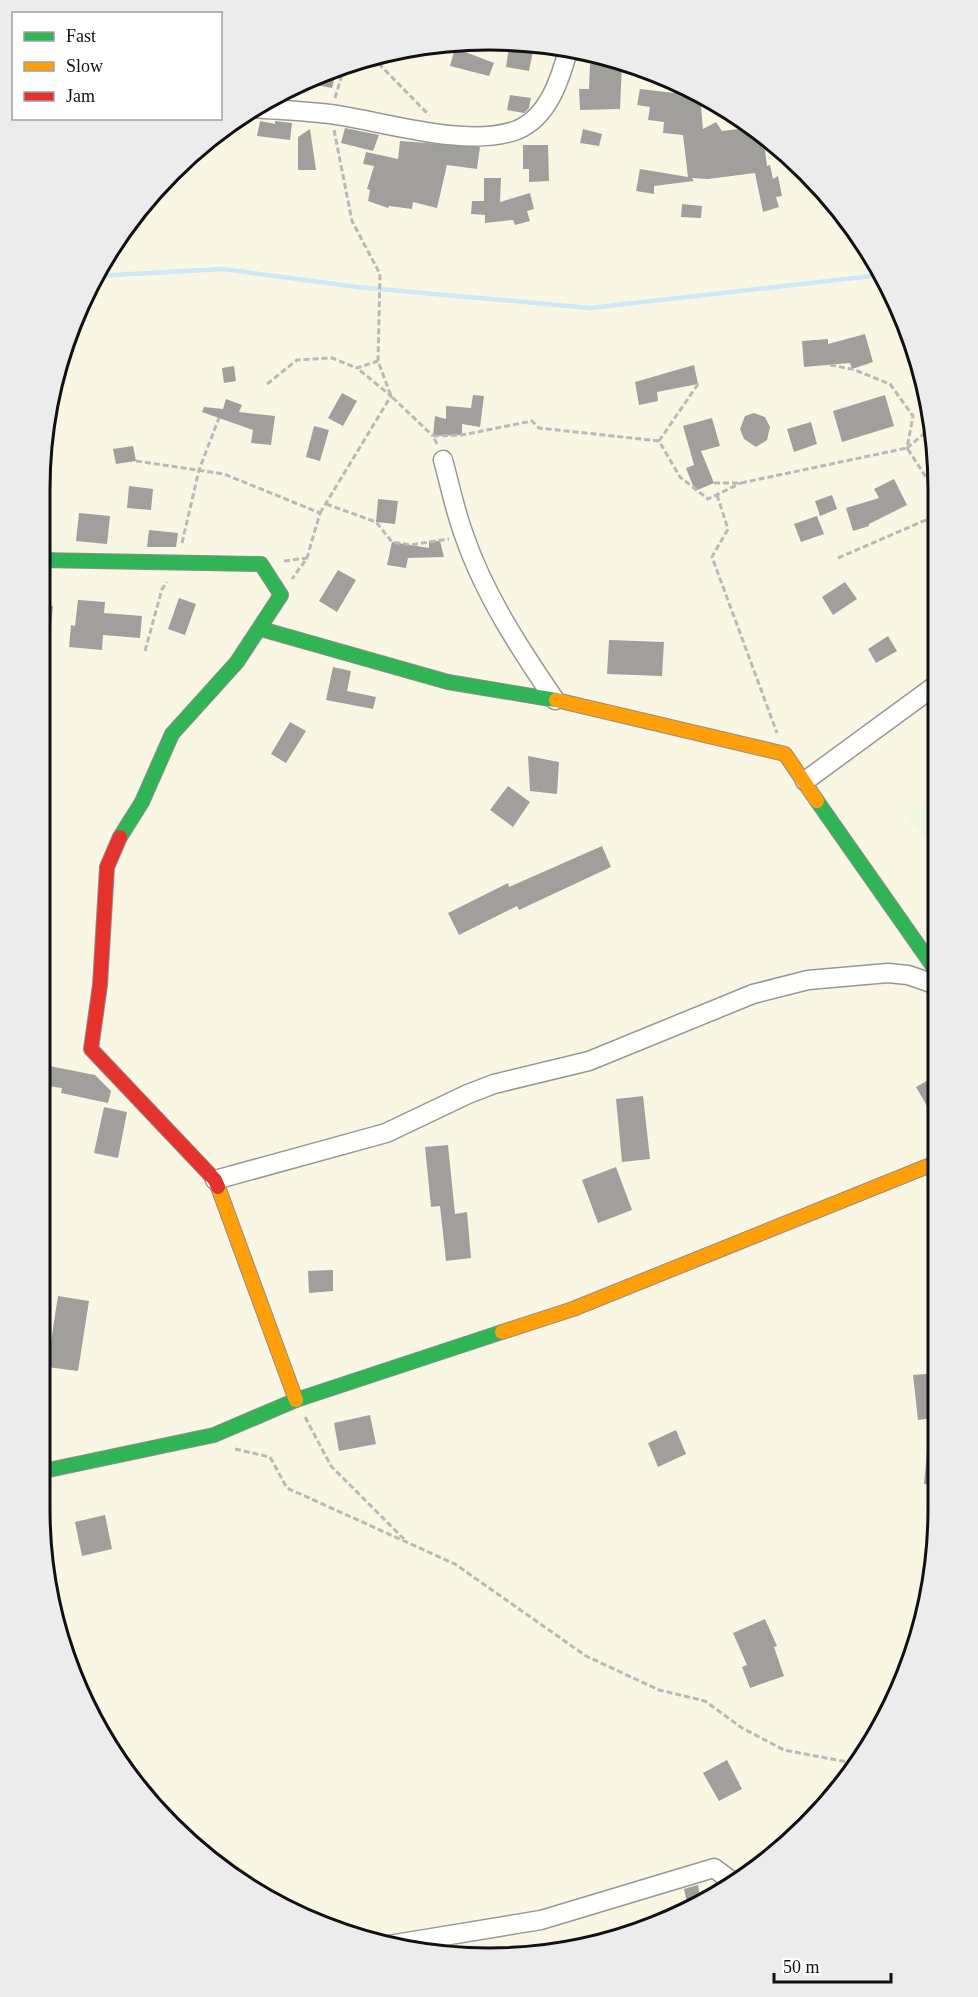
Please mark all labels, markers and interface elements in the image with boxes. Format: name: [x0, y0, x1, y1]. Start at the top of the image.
legend: [12, 12, 222, 120]
text: Fast: [66, 26, 96, 46]
text: Slow: [66, 56, 103, 76]
text: Jam: [66, 86, 95, 106]
scale bar: [774, 1946, 891, 1984]
text: 50 m: [783, 1957, 820, 1977]

